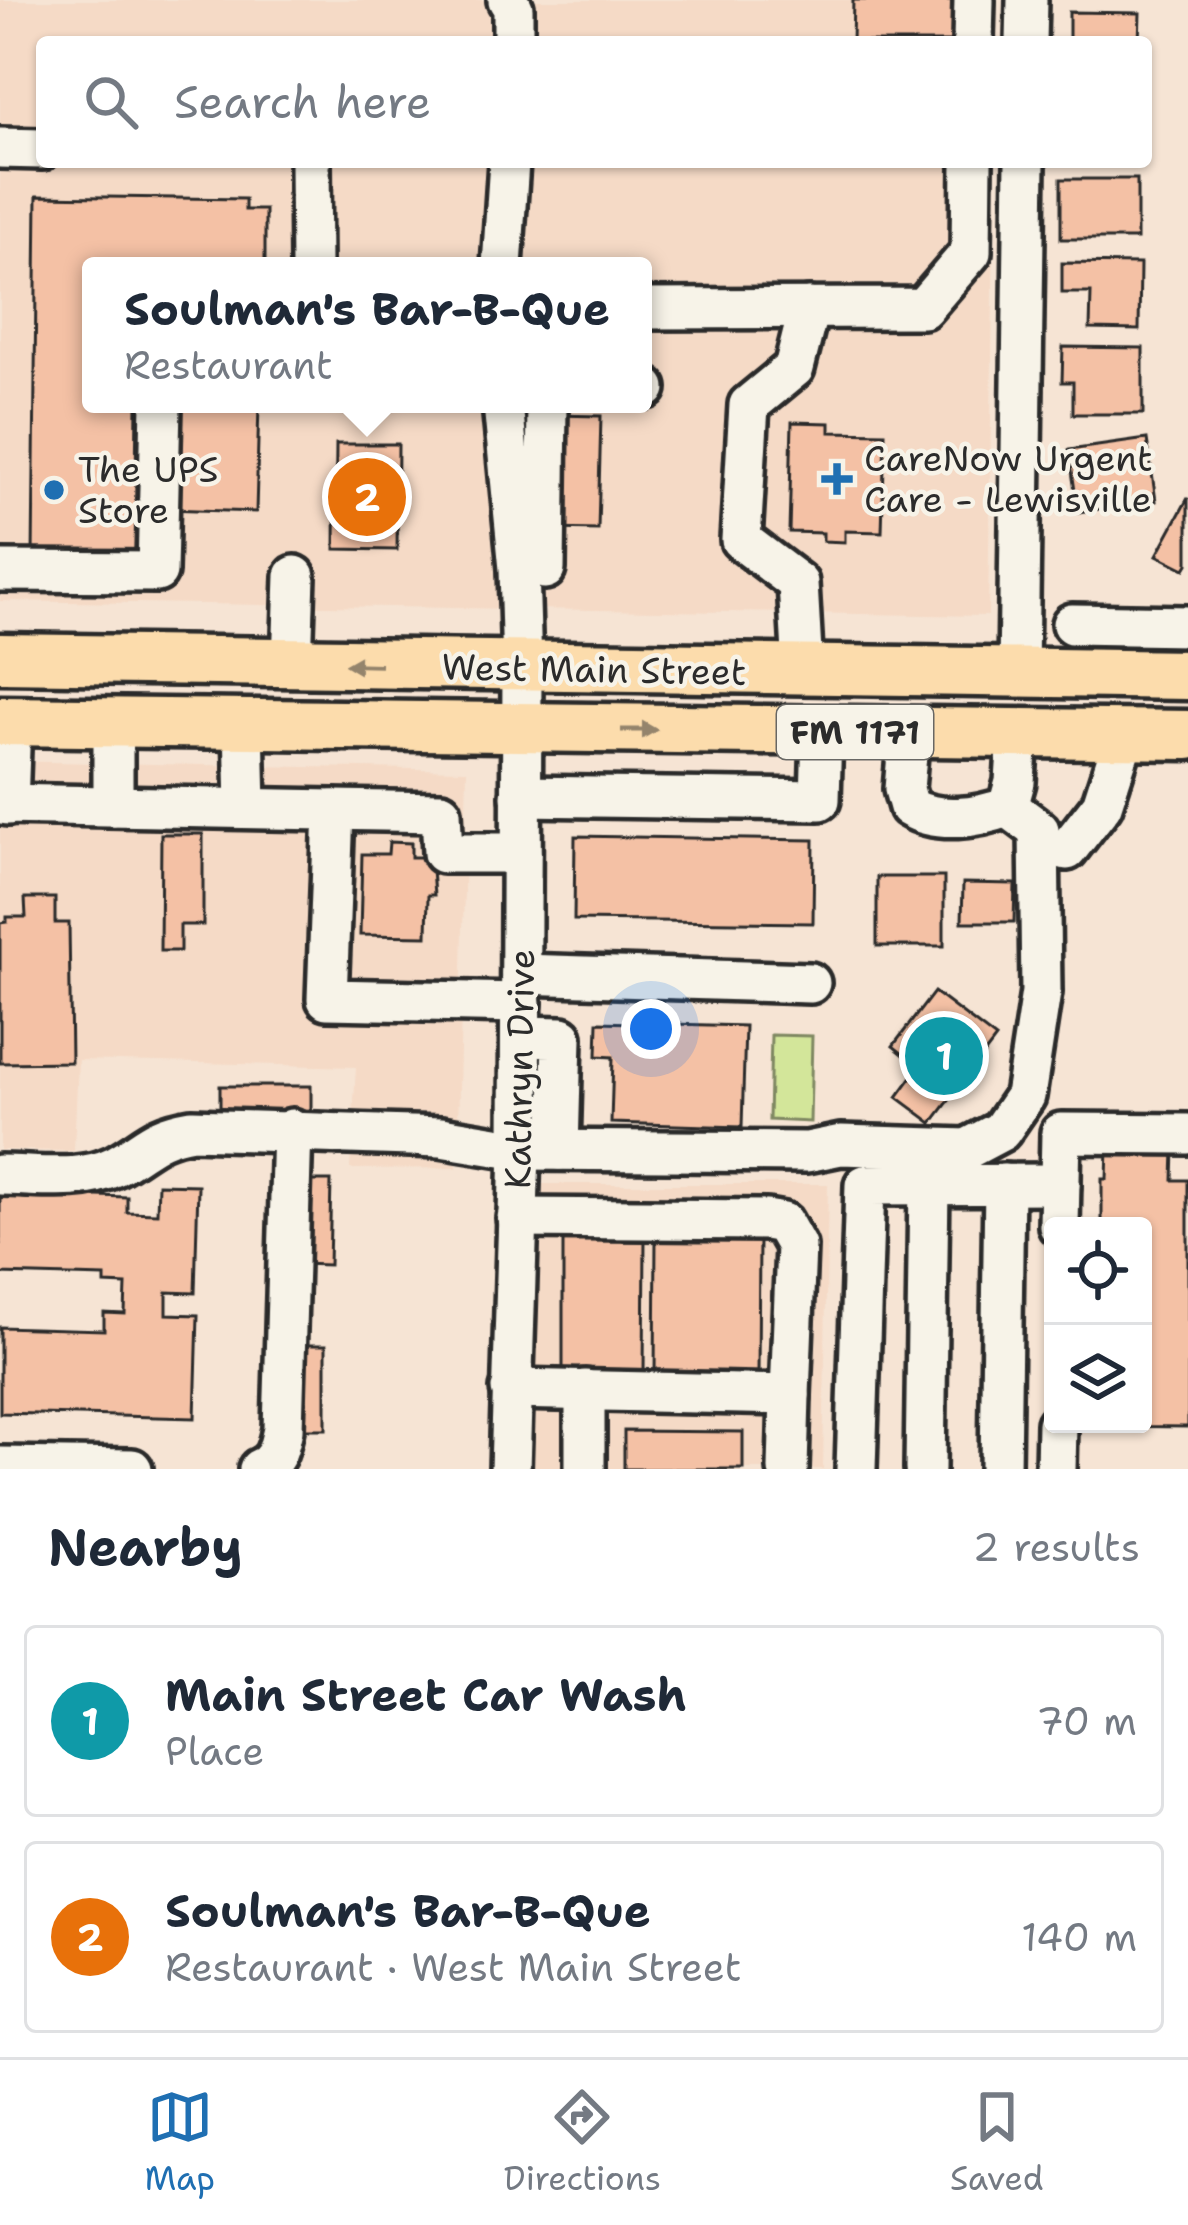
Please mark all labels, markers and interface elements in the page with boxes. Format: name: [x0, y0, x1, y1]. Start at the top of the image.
search box: [36, 36, 1152, 168]
icon: search: [78, 69, 144, 135]
text: Search here: [174, 72, 431, 132]
popup: [82, 257, 652, 413]
text: Soulman's Bar-B-Que: [124, 279, 610, 339]
text: Restaurant: [124, 339, 333, 391]
place label: CareNow Urgent Care - Lewisville: [864, 434, 1153, 524]
place label: The UPS Store: [78, 445, 219, 535]
pin: 2: [328, 452, 406, 542]
marker: CareNow Urgent Care - Lewisville: [821, 463, 853, 495]
marker: The UPS Store: [41, 477, 67, 503]
street label: West Main Street: [441, 642, 747, 697]
one-way arrow: [343, 656, 381, 675]
road number: FM 1171: [777, 705, 933, 759]
one-way arrow: [621, 720, 659, 740]
street label: Kathryn Drive: [493, 948, 546, 1190]
your location: [621, 999, 681, 1059]
pin: 1: [905, 1011, 983, 1101]
map controls: [1044, 1217, 1152, 1433]
button: locate: [1044, 1217, 1152, 1325]
button: layers: [1044, 1325, 1152, 1433]
text: Nearby: [48, 1513, 243, 1581]
text: 2 results: [973, 1521, 1140, 1573]
text: Main Street Car Wash: [165, 1665, 687, 1725]
text: 1: [81, 1695, 99, 1747]
text: 70 m: [1036, 1695, 1137, 1747]
text: Place: [165, 1725, 264, 1777]
text: Soulman's Bar-B-Que: [165, 1881, 651, 1941]
text: 2: [76, 1911, 104, 1963]
text: 140 m: [1021, 1911, 1137, 1963]
text: Restaurant · West Main Street: [165, 1941, 742, 1993]
tab: Map: [144, 2084, 215, 2201]
tab: Directions: [504, 2084, 661, 2201]
tab: Saved: [950, 2084, 1044, 2201]

